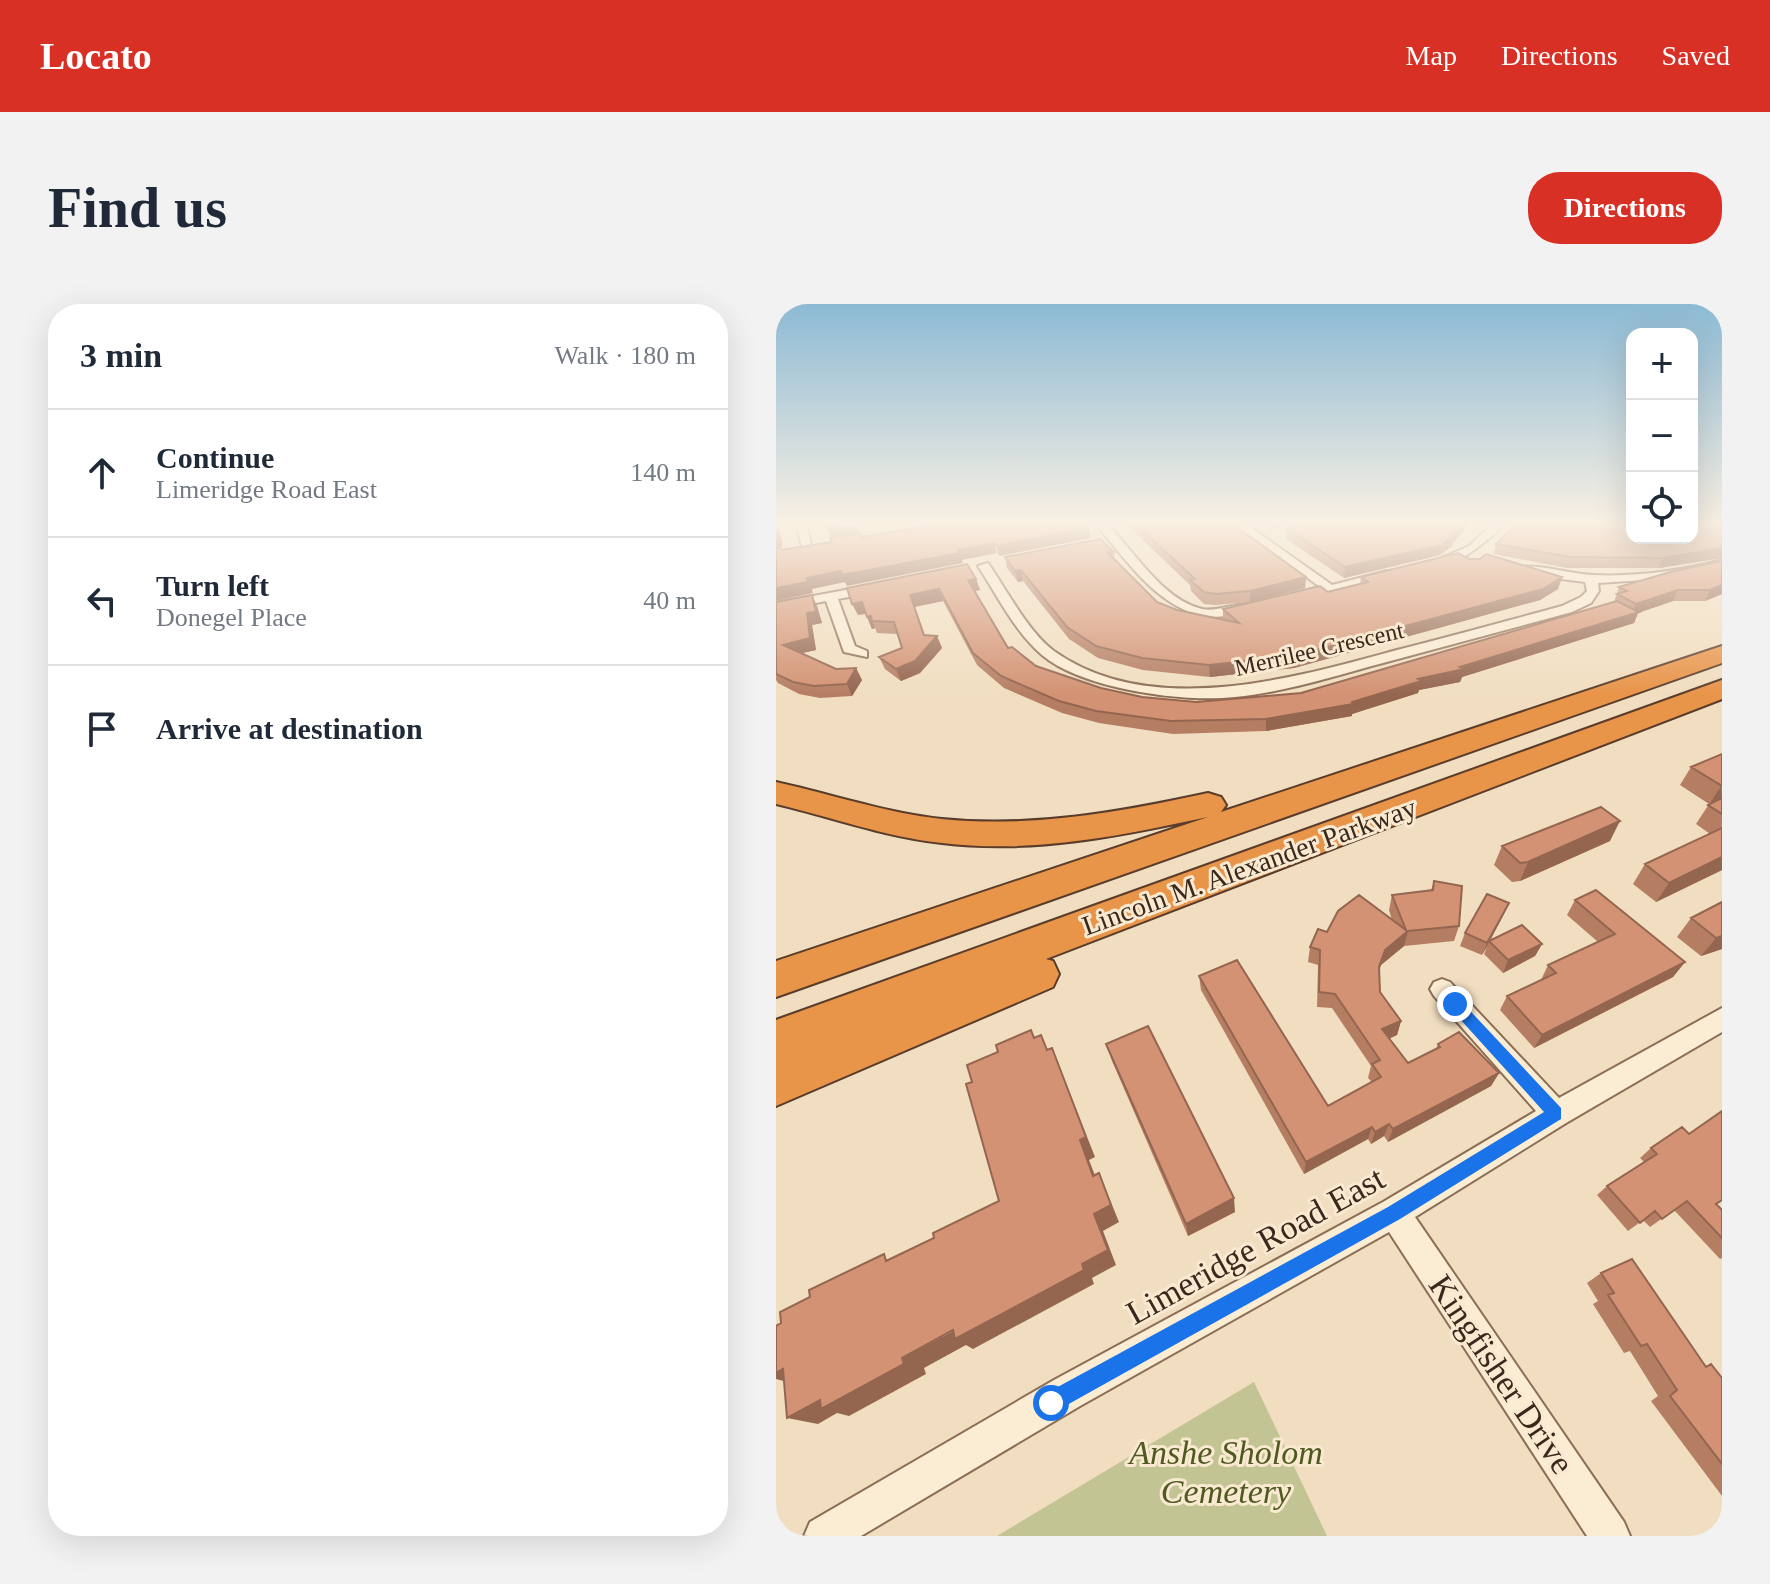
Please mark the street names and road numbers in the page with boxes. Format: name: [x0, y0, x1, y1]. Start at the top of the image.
street label: Merrilee Crescent: [1232, 617, 1406, 681]
street label: Lincoln M. Alexander Parkway: [1078, 792, 1420, 941]
street label: Limeridge Road East: [1120, 1159, 1391, 1332]
street label: Kingfisher Drive: [1422, 1268, 1582, 1481]

